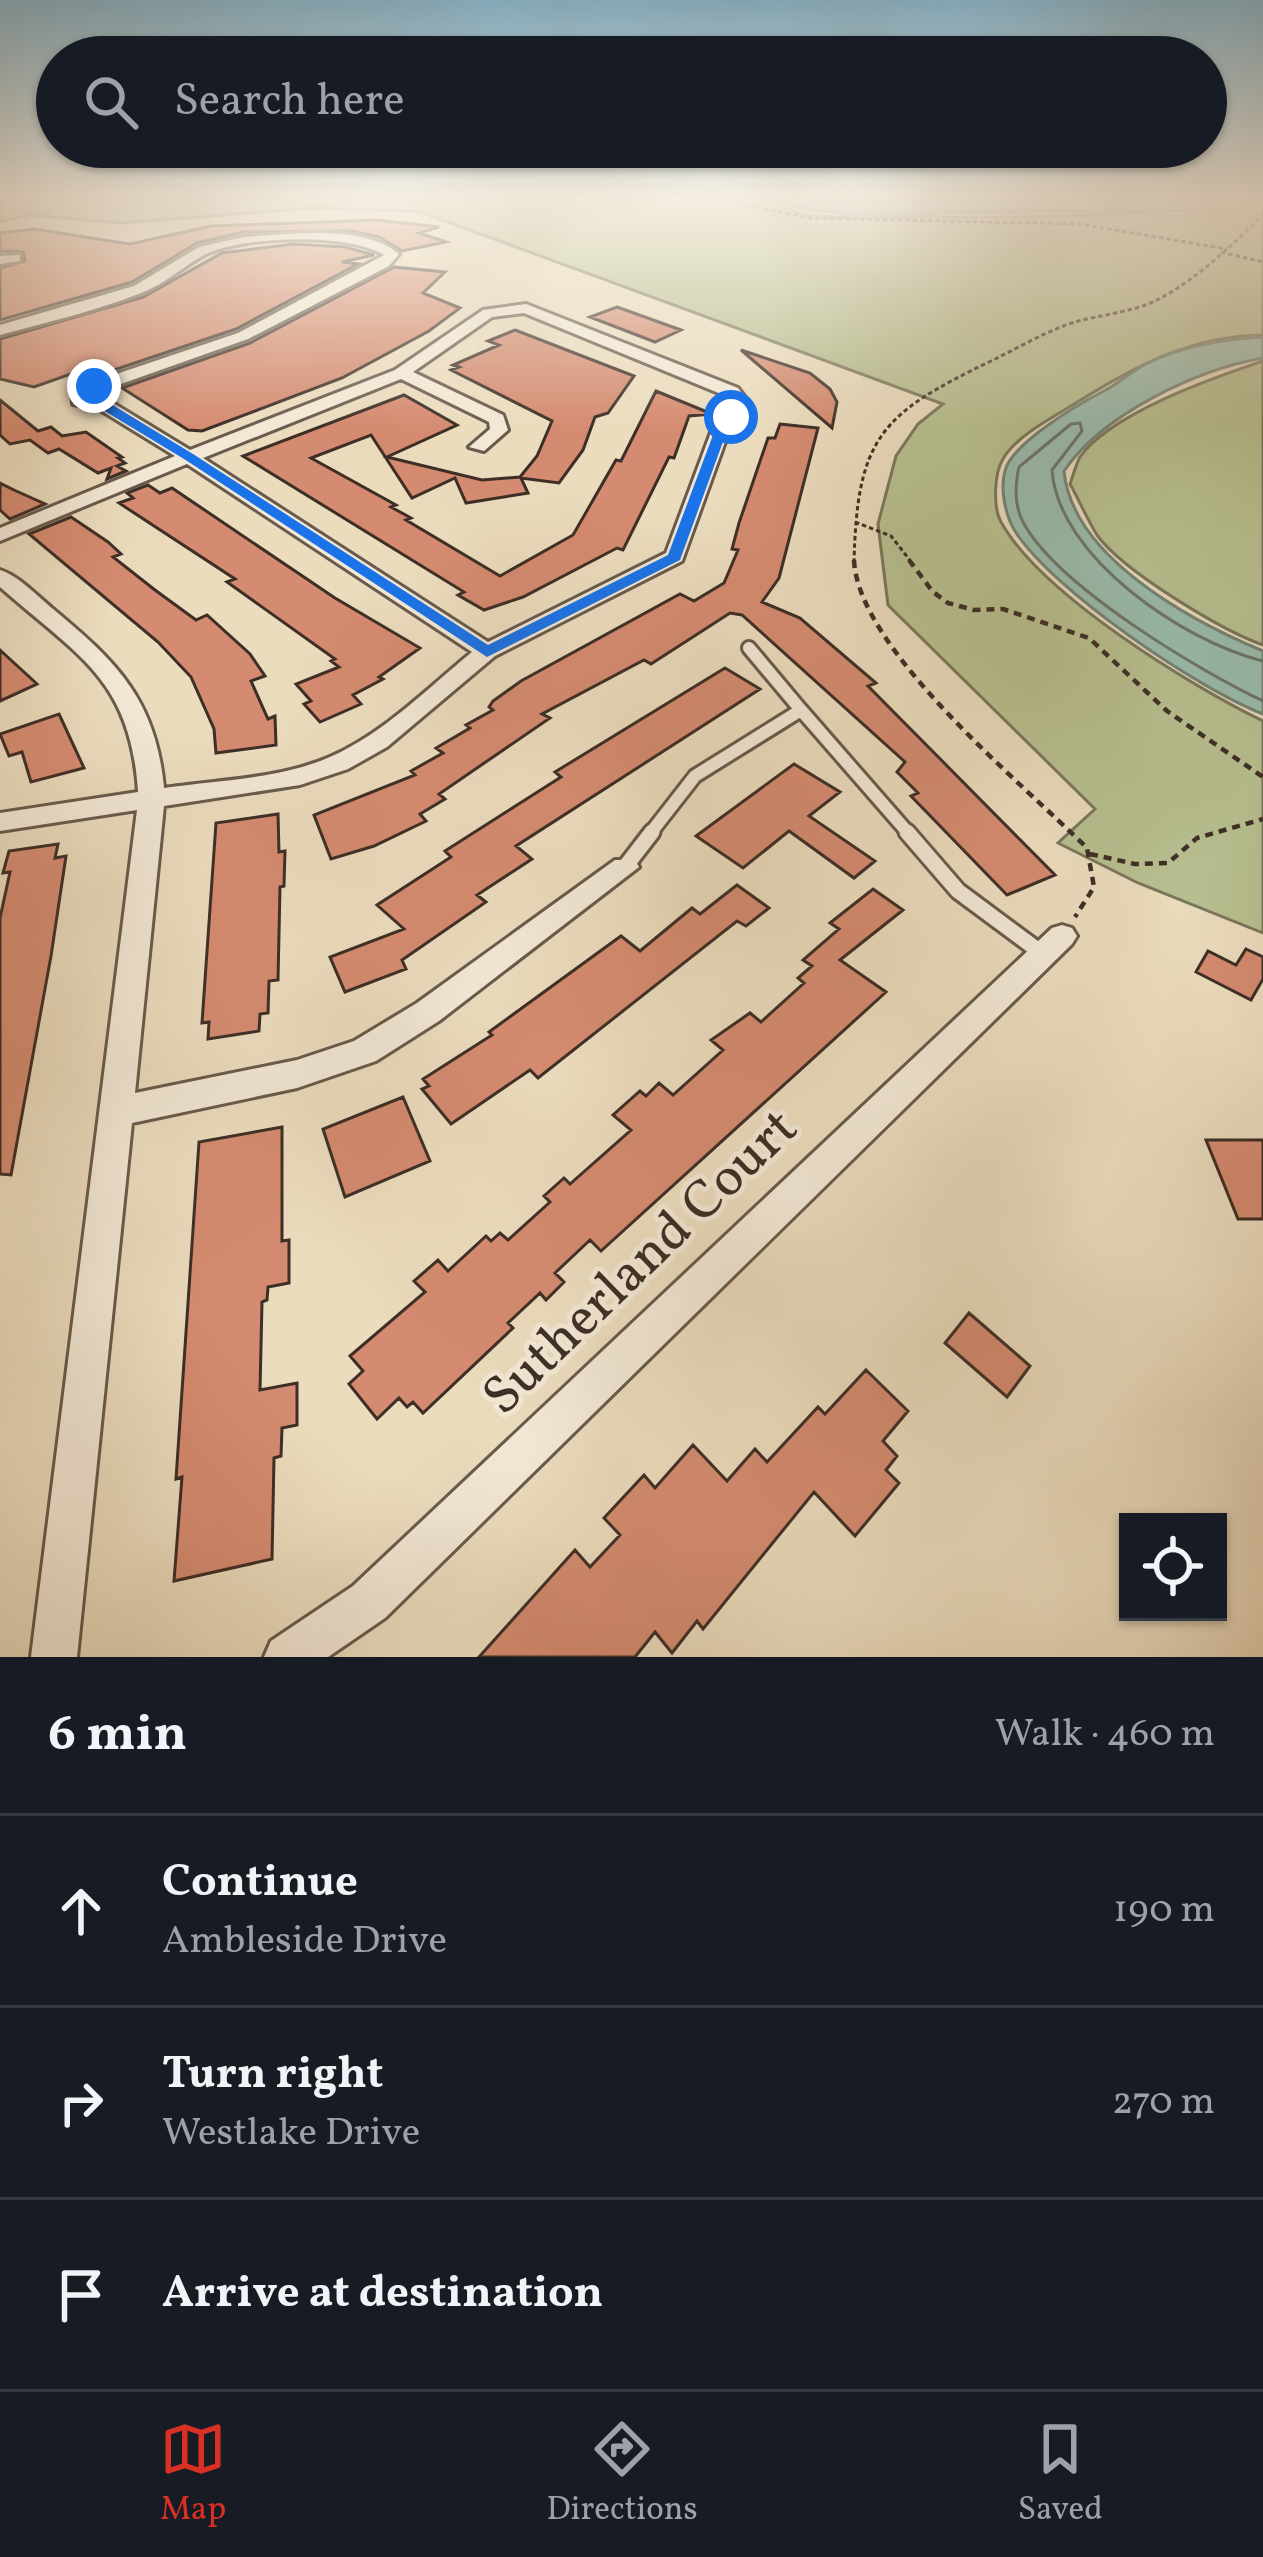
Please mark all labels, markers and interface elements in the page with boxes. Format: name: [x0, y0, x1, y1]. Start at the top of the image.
search box: [36, 36, 1227, 168]
icon: search: [78, 69, 144, 135]
text: Search here: [174, 71, 405, 134]
route end: [67, 359, 121, 413]
route start: [704, 390, 758, 444]
street label: Sutherland Court: [468, 1094, 816, 1434]
map controls: [1119, 1513, 1227, 1621]
button: locate: [1119, 1513, 1227, 1621]
text: 6 min: [48, 1700, 187, 1771]
text: Walk · 460 m: [995, 1708, 1215, 1762]
text: Continue: [162, 1852, 358, 1915]
icon: ahead: [48, 1878, 114, 1944]
text: 190 m: [1113, 1884, 1215, 1938]
text: Ambleside Drive: [162, 1915, 447, 1969]
text: Turn right: [162, 2044, 383, 2107]
icon: right: [48, 2070, 114, 2136]
text: 270 m: [1112, 2076, 1215, 2130]
text: Westlake Drive: [162, 2107, 420, 2161]
icon: arrive: [48, 2262, 114, 2328]
text: Arrive at destination: [162, 2263, 603, 2326]
tab: Map: [160, 2416, 226, 2534]
tab: Directions: [546, 2416, 698, 2534]
tab: Saved: [1018, 2416, 1103, 2534]

